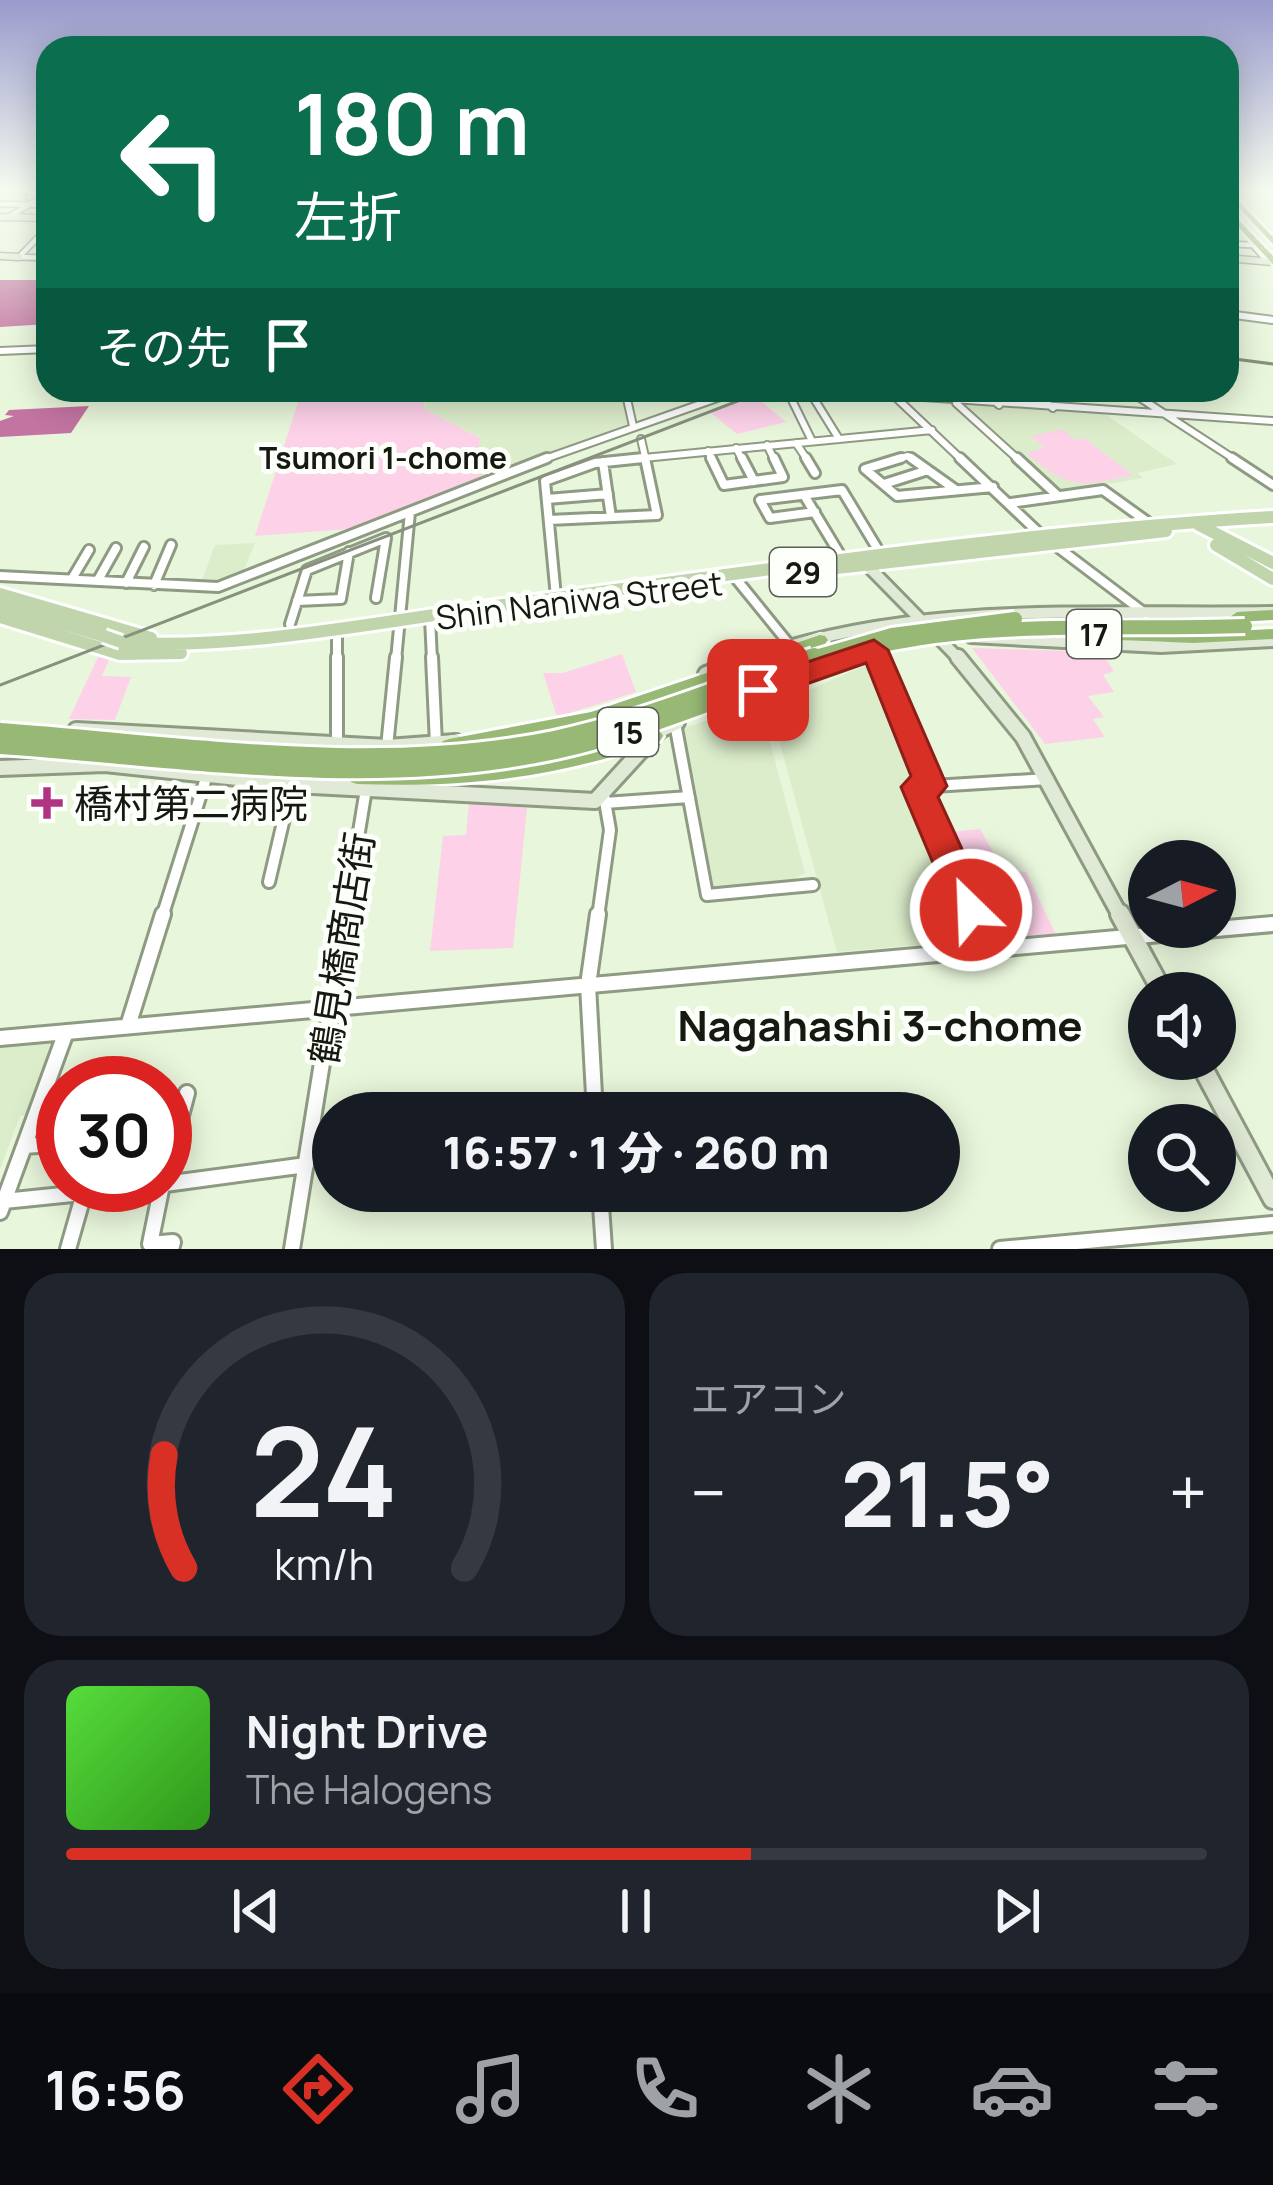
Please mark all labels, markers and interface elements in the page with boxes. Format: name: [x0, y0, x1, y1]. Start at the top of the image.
text: 180 m: [294, 65, 530, 180]
icon: left: [96, 84, 252, 240]
text: 左折: [294, 179, 402, 253]
icon: arrive: [255, 312, 321, 378]
text: その先: [96, 316, 231, 378]
district label: Tsumori 1-chome: [259, 437, 507, 478]
road number: 29: [770, 548, 836, 596]
street label: Shin Naniwa Street: [433, 560, 725, 640]
road number: 17: [1067, 610, 1121, 658]
pin: [707, 639, 809, 741]
icon: arrive: [725, 657, 791, 723]
road number: 15: [598, 708, 658, 756]
place label: 橋村第二病院: [74, 776, 308, 830]
marker: 橋村第二病院: [31, 787, 63, 819]
street label: 鶴見橋商店街: [296, 828, 386, 1068]
north arrow: [1128, 840, 1236, 948]
map controls: [1128, 840, 1236, 1212]
position arrow: [908, 847, 1034, 973]
button: sound: [1128, 972, 1236, 1080]
district label: Nagahashi 3-chome: [677, 996, 1083, 1054]
speed limit sign: 30: [36, 1056, 192, 1212]
button: search: [1128, 1104, 1236, 1212]
text: 16:57 · 1 分 · 260 m: [443, 1121, 829, 1183]
text: エアコン: [691, 1371, 847, 1425]
text: 24: [250, 1384, 398, 1554]
text: 21.5°: [841, 1431, 1055, 1554]
text: −: [691, 1447, 726, 1537]
text: +: [1169, 1447, 1207, 1537]
text: km/h: [274, 1533, 374, 1592]
text: Night Drive: [246, 1700, 488, 1762]
text: The Halogens: [246, 1762, 493, 1816]
icon: previous: [223, 1878, 289, 1944]
icon: pause: [603, 1878, 669, 1944]
icon: next: [984, 1878, 1050, 1944]
icon: directions: [276, 2047, 360, 2131]
icon: music: [449, 2047, 533, 2131]
icon: phone: [623, 2047, 707, 2131]
icon: climate: [797, 2047, 881, 2131]
icon: car: [970, 2047, 1054, 2131]
icon: filters: [1144, 2047, 1228, 2131]
text: 16:56: [45, 2052, 186, 2126]

